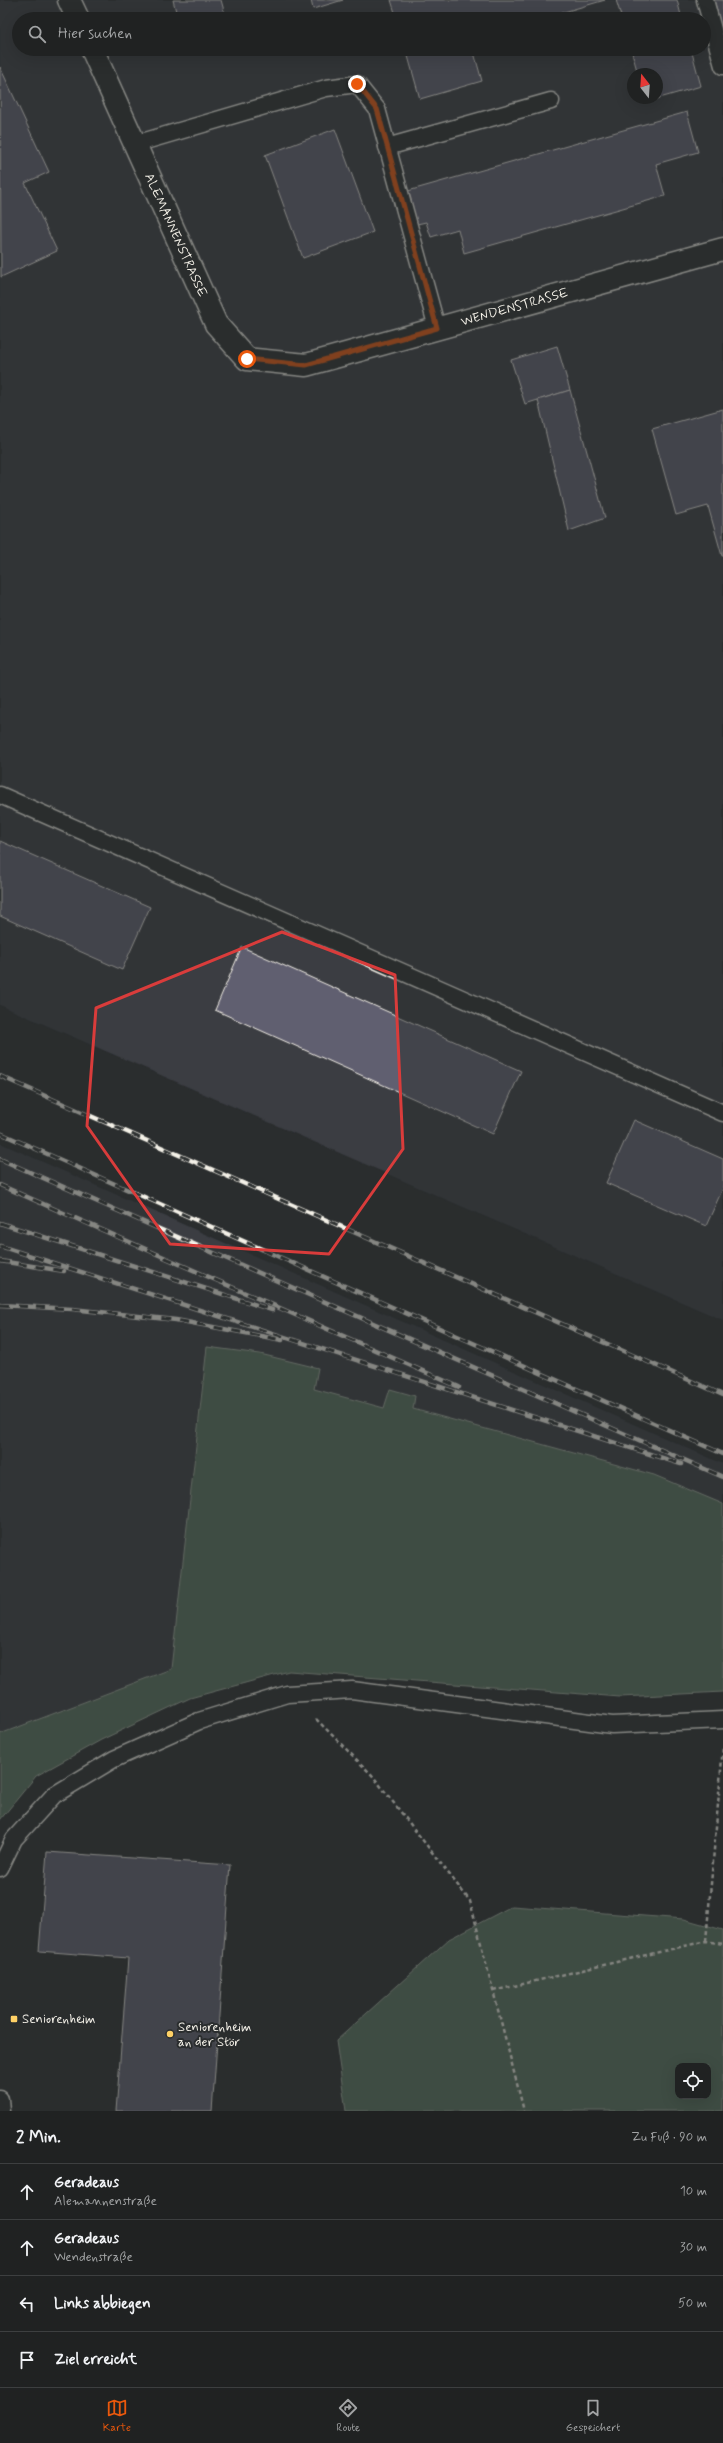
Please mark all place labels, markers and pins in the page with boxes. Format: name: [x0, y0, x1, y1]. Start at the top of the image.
place label: Seniorenheim: [22, 2011, 95, 2028]
marker: Seniorenheim: [9, 2014, 19, 2024]
place label: Seniorenheim an der Stör: [178, 2019, 251, 2051]
marker: Seniorenheim an der Stör: [165, 2029, 175, 2039]

